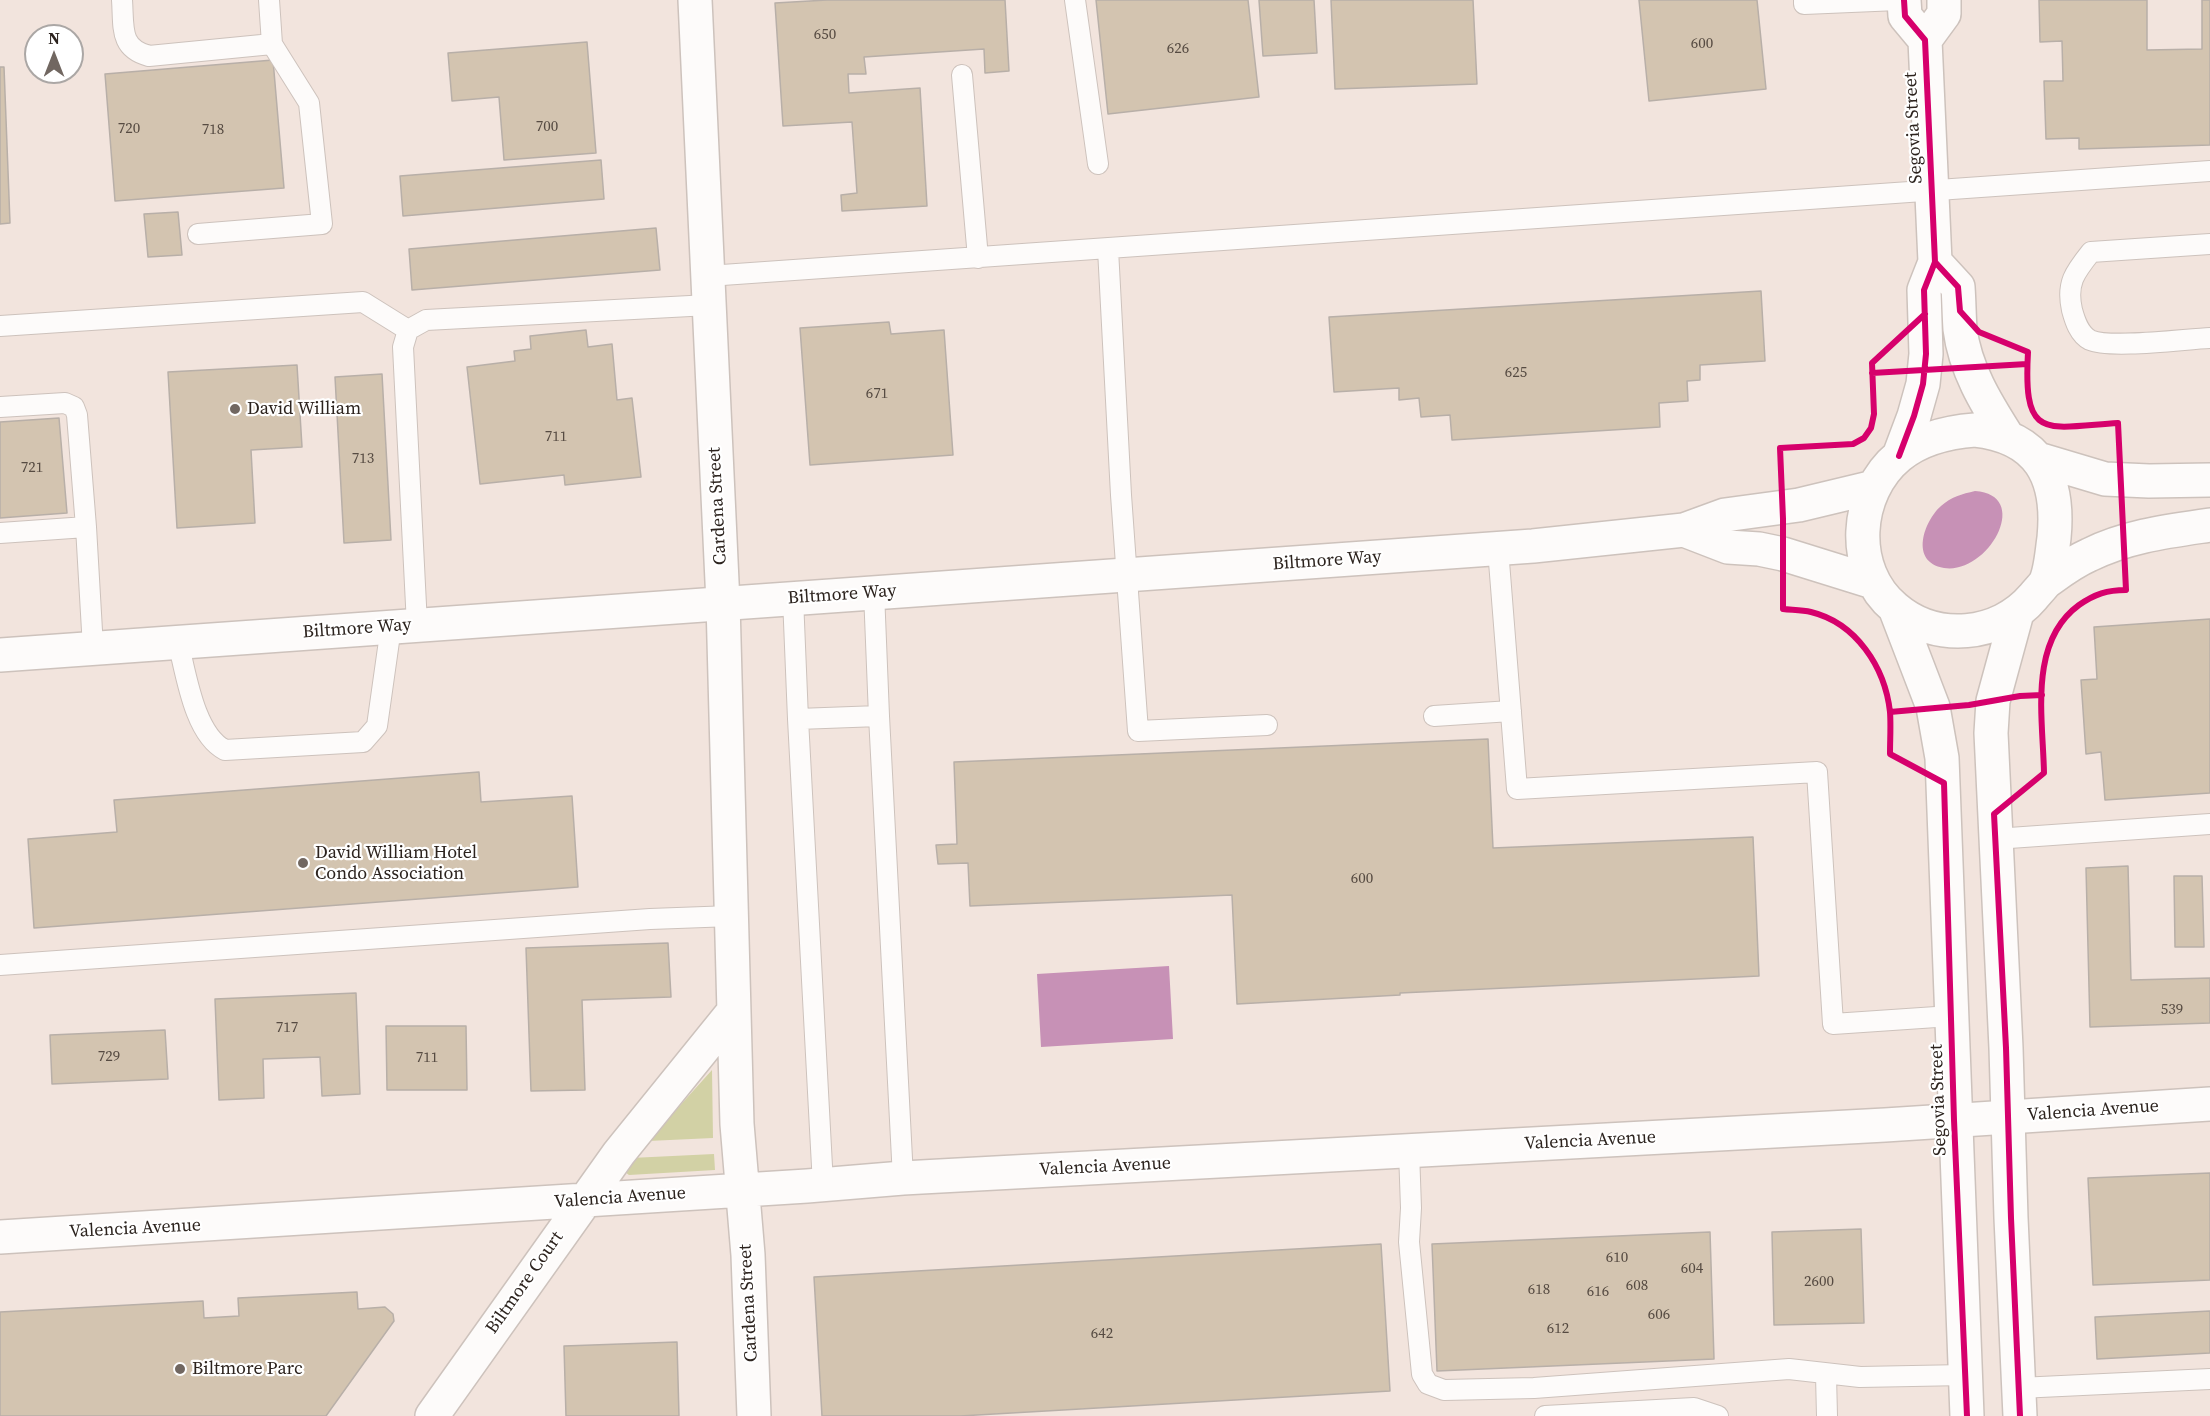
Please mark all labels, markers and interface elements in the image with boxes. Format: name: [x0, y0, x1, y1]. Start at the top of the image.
north arrow: [24, 24, 84, 84]
house number: 650: [814, 26, 836, 44]
text: N: [48, 27, 60, 49]
house number: 600: [1691, 35, 1713, 53]
house number: 626: [1167, 40, 1189, 58]
street label: Segovia Street: [1900, 72, 1928, 184]
house number: 700: [536, 118, 558, 136]
house number: 720: [118, 120, 140, 138]
house number: 718: [202, 121, 224, 139]
house number: 625: [1505, 364, 1527, 382]
house number: 671: [866, 385, 888, 403]
place label: David William: [247, 398, 361, 420]
marker: David William: [228, 402, 242, 416]
house number: 711: [545, 428, 567, 446]
street label: Cardena Street: [704, 446, 732, 566]
house number: 713: [352, 450, 374, 468]
house number: 721: [21, 459, 43, 477]
street label: Biltmore Way: [1272, 546, 1382, 576]
street label: Biltmore Way: [787, 580, 897, 610]
street label: Biltmore Way: [302, 614, 412, 644]
place label: David William Hotel Condo Association: [315, 842, 477, 884]
marker: David William Hotel Condo Association: [296, 856, 310, 870]
house number: 600: [1351, 870, 1373, 888]
house number: 539: [2161, 1001, 2183, 1019]
house number: 717: [276, 1019, 298, 1037]
street label: Segovia Street: [1926, 1044, 1952, 1156]
house number: 729: [98, 1048, 120, 1066]
house number: 711: [416, 1049, 438, 1067]
street label: Valencia Avenue: [2026, 1096, 2160, 1126]
street label: Valencia Avenue: [1524, 1127, 1656, 1155]
street label: Valencia Avenue: [1039, 1153, 1171, 1181]
street label: Valencia Avenue: [553, 1183, 687, 1213]
street label: Valencia Avenue: [69, 1215, 201, 1243]
street label: Biltmore Court: [482, 1228, 568, 1338]
street label: Cardena Street: [735, 1243, 763, 1363]
house number: 610: [1606, 1249, 1628, 1267]
house number: 604: [1681, 1260, 1703, 1278]
house number: 2600: [1804, 1273, 1834, 1291]
house number: 608: [1626, 1277, 1648, 1295]
house number: 618: [1528, 1281, 1550, 1299]
house number: 616: [1587, 1283, 1609, 1301]
house number: 606: [1648, 1306, 1670, 1324]
house number: 612: [1547, 1320, 1569, 1338]
house number: 642: [1091, 1325, 1113, 1343]
place label: Biltmore Parc: [192, 1358, 303, 1380]
marker: Biltmore Parc: [173, 1362, 187, 1376]

